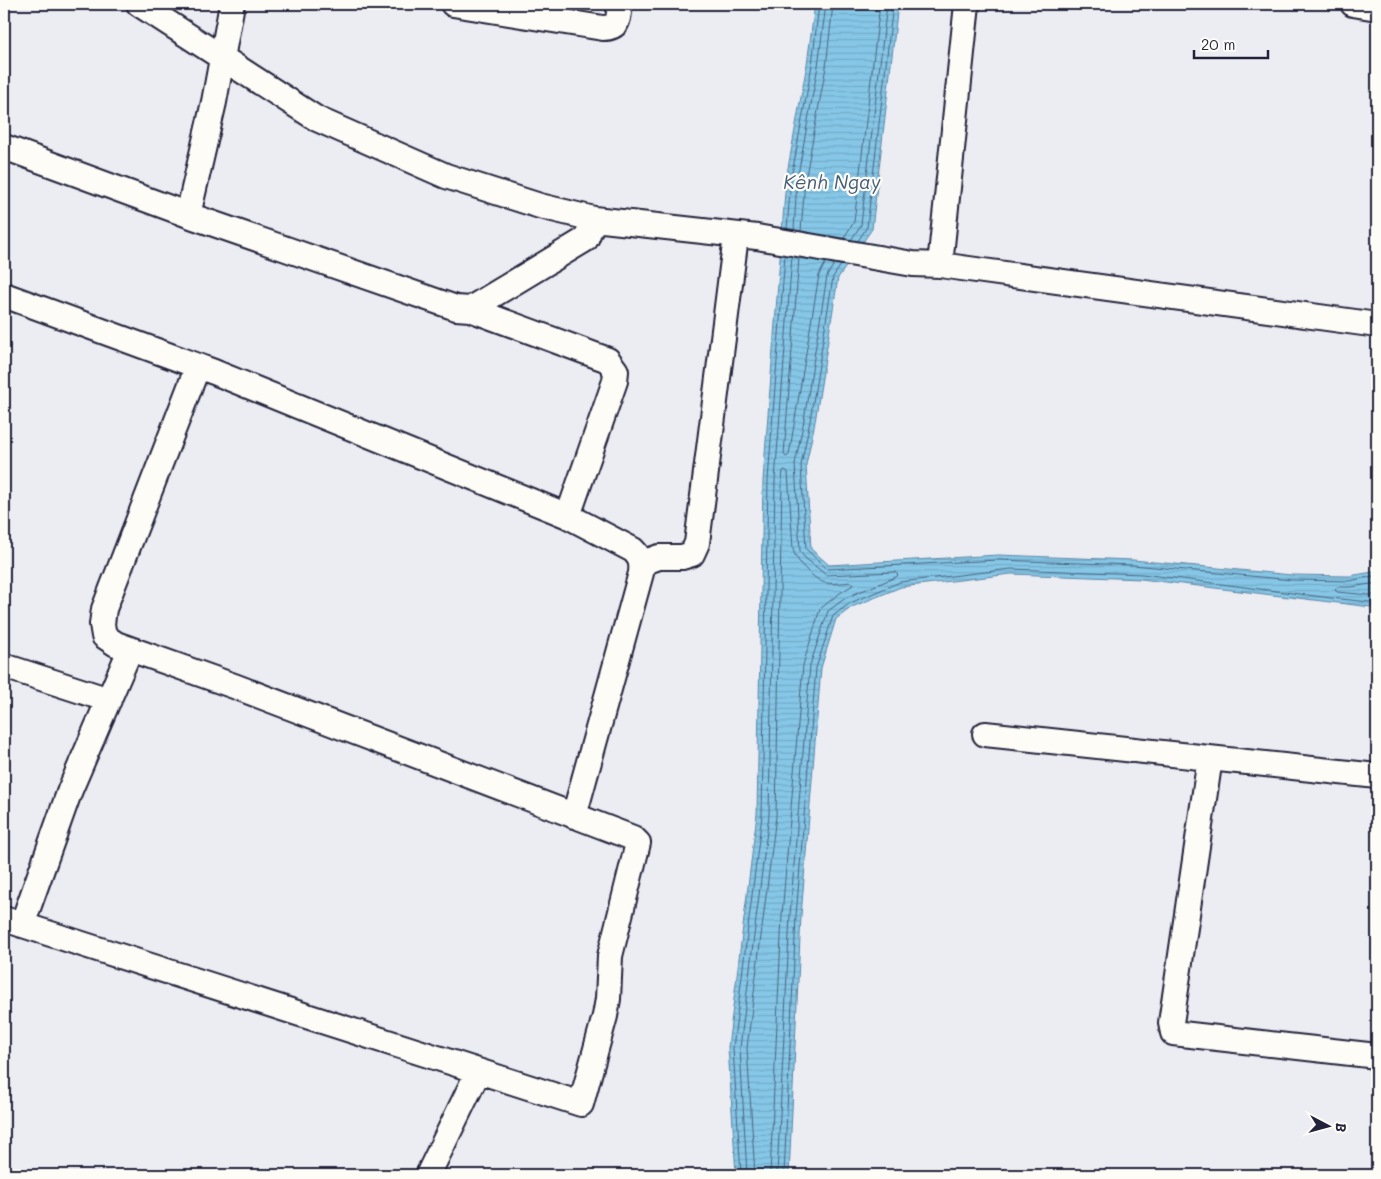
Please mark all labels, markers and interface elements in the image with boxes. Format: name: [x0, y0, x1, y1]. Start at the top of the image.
scale bar: [1194, 28, 1267, 60]
text: 20 m: [1201, 34, 1235, 54]
water label: Kênh Ngay: [783, 169, 881, 194]
north arrow: [1304, 1102, 1354, 1152]
text: B: [1331, 1122, 1351, 1133]

